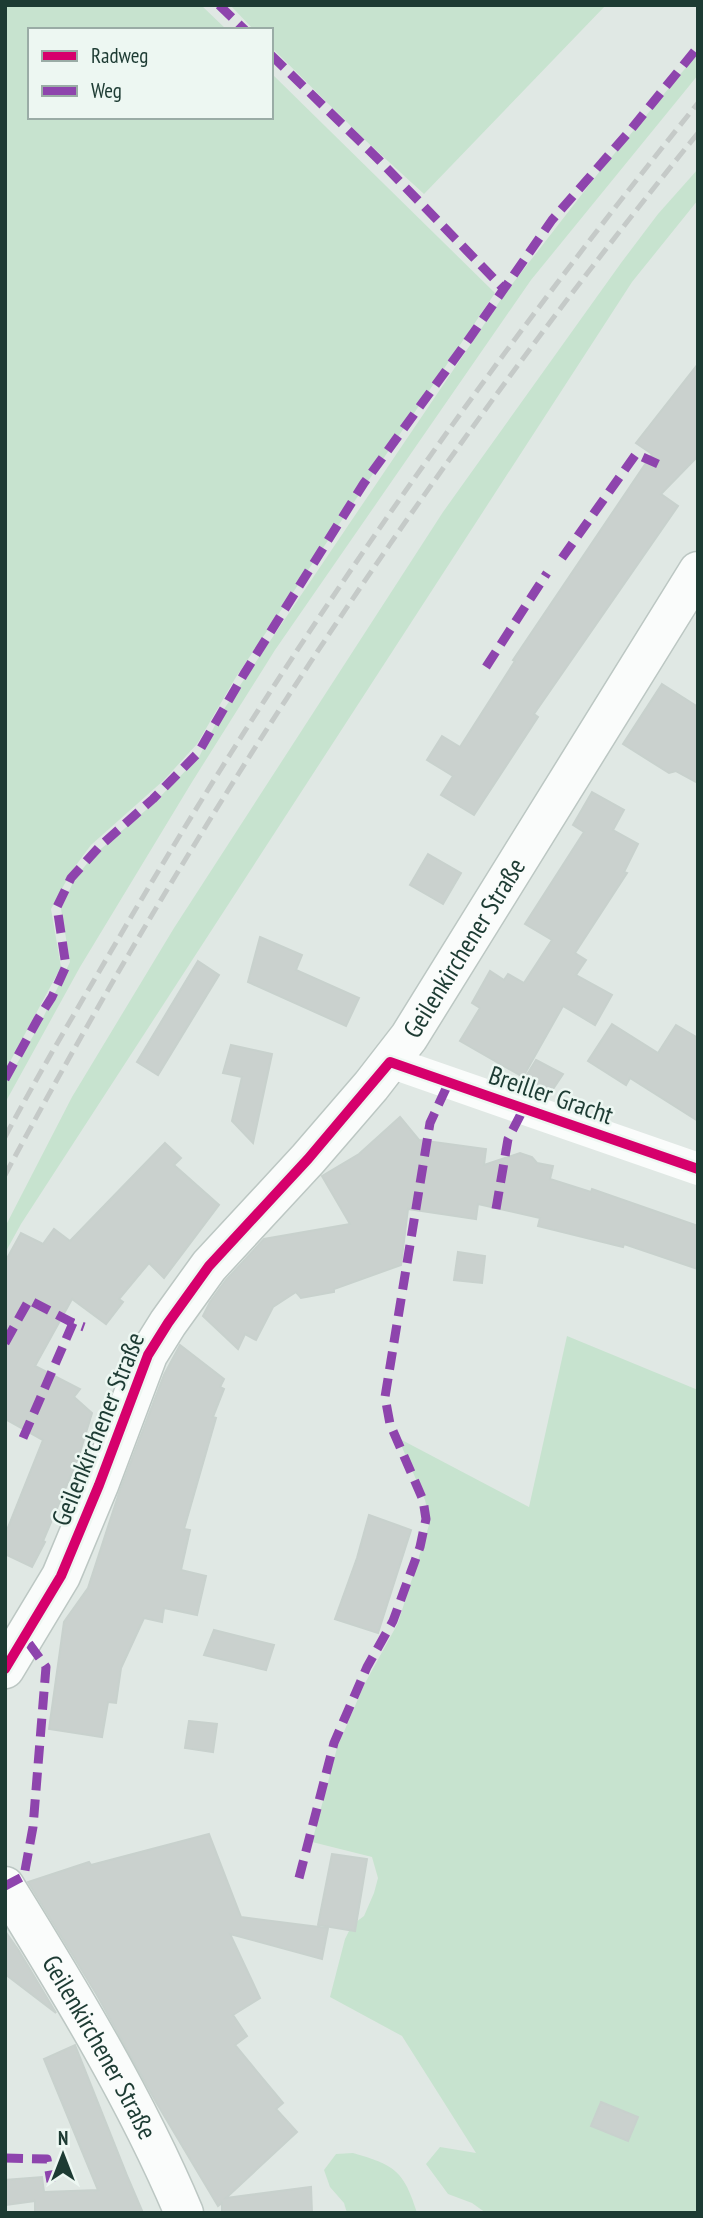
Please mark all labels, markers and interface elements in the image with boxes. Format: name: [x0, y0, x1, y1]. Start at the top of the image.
legend: [28, 28, 273, 119]
text: Radweg: [91, 42, 148, 69]
text: Weg: [91, 77, 122, 104]
street label: Geilenkirchener Straße: [396, 852, 532, 1044]
street label: Breiller Gracht: [485, 1058, 618, 1131]
street label: Geilenkirchener Straße: [44, 1327, 151, 1530]
street label: Geilenkirchener Straße: [35, 1949, 165, 2144]
north arrow: [28, 2120, 98, 2190]
text: N: [58, 2126, 68, 2150]

